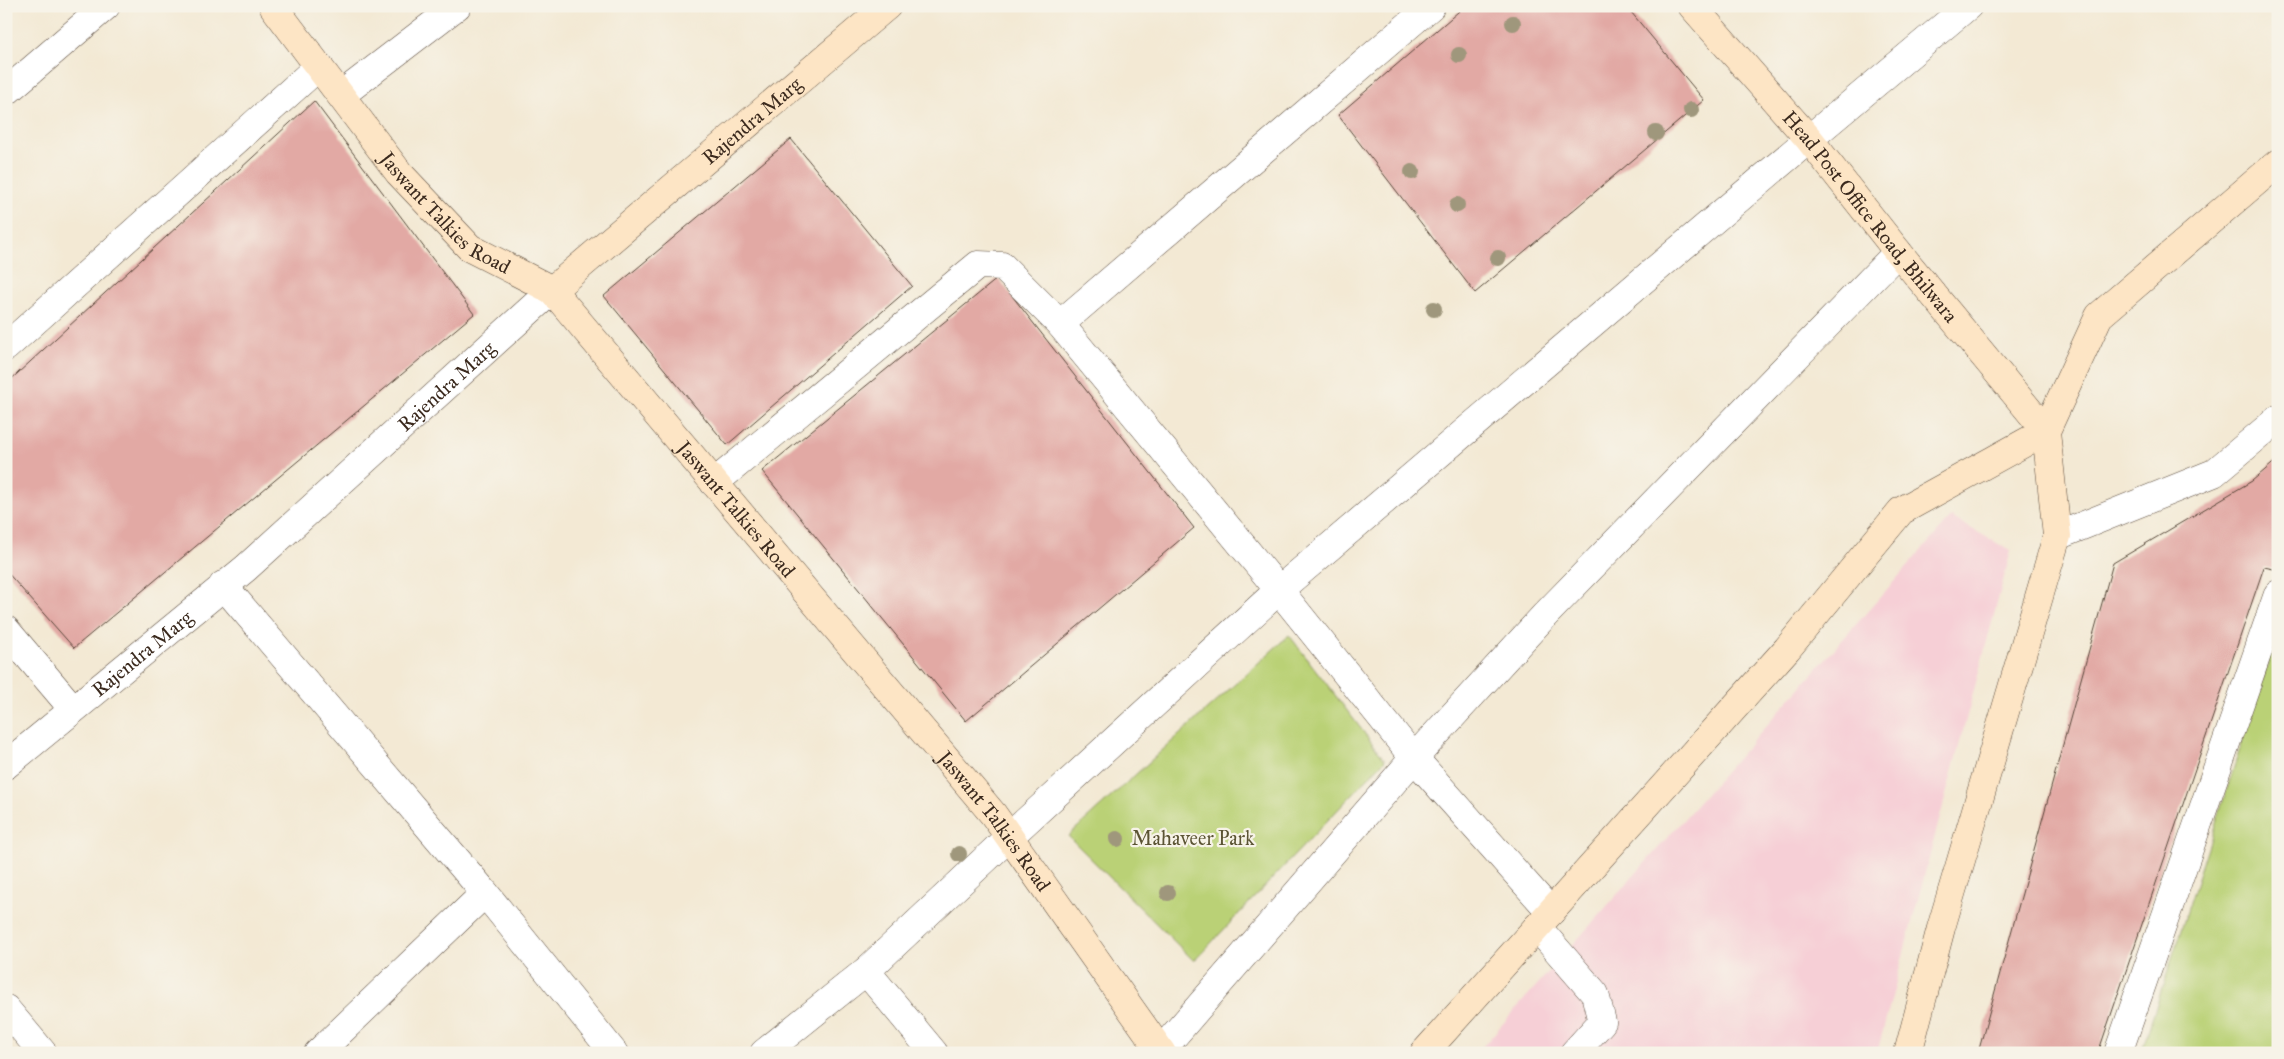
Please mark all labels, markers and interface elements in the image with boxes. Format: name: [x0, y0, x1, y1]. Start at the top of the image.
street label: Rajendra Marg: [697, 71, 808, 169]
street label: Head Post Office Road, Bhilwara: [1778, 106, 1963, 328]
street label: Jaswant Talkies Road: [373, 145, 515, 279]
street label: Rajendra Marg: [393, 335, 501, 436]
street label: Jaswant Talkies Road: [670, 435, 801, 582]
street label: Rajendra Marg: [87, 605, 198, 702]
street label: Jaswant Talkies Road: [931, 744, 1056, 896]
park label: Mahaveer Park: [1132, 826, 1255, 850]

